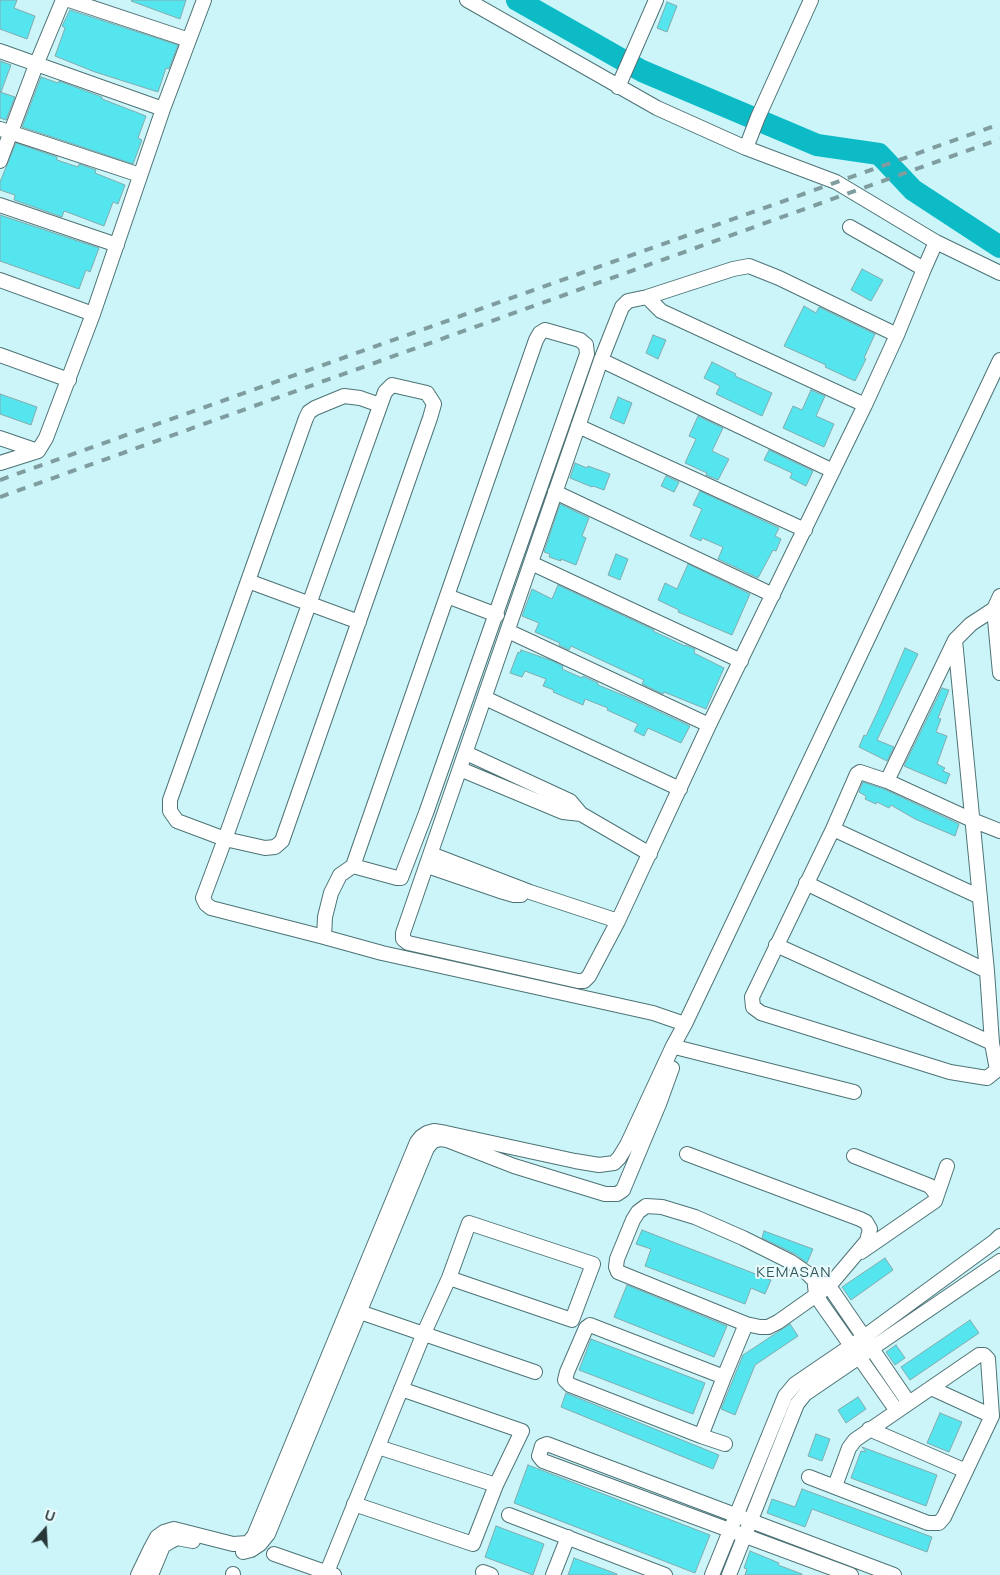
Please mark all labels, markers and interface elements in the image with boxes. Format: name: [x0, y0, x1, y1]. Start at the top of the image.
district label: KEMASAN: [755, 1264, 833, 1282]
north arrow: [20, 1505, 70, 1555]
text: U: [42, 1505, 58, 1526]

